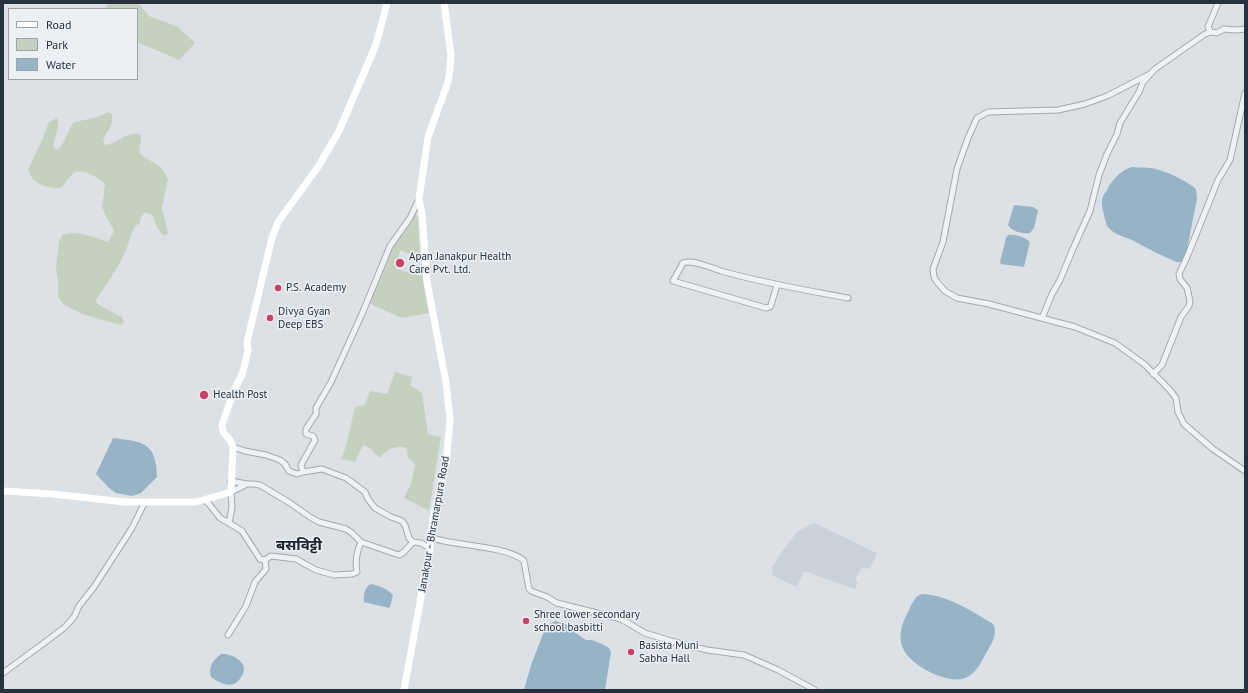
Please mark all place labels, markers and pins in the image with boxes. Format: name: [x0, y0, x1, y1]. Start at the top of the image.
place label: Apan Janakpur Health Care Pvt. Ltd.: [409, 250, 511, 276]
marker: Apan Janakpur Health Care Pvt. Ltd.: [394, 257, 406, 269]
place label: P.S. Academy: [286, 281, 346, 295]
marker: P.S. Academy: [273, 283, 283, 293]
place label: Divya Gyan Deep EBS: [278, 305, 330, 331]
marker: Divya Gyan Deep EBS: [265, 313, 275, 323]
place label: Health Post: [213, 388, 267, 402]
marker: Health Post: [198, 389, 210, 401]
place label: Shree lower secondary school basbitti: [534, 608, 640, 634]
marker: Shree lower secondary school basbitti: [521, 616, 531, 626]
place label: Basista Muni Sabha Hall: [639, 639, 699, 665]
marker: Basista Muni Sabha Hall: [626, 647, 636, 657]

